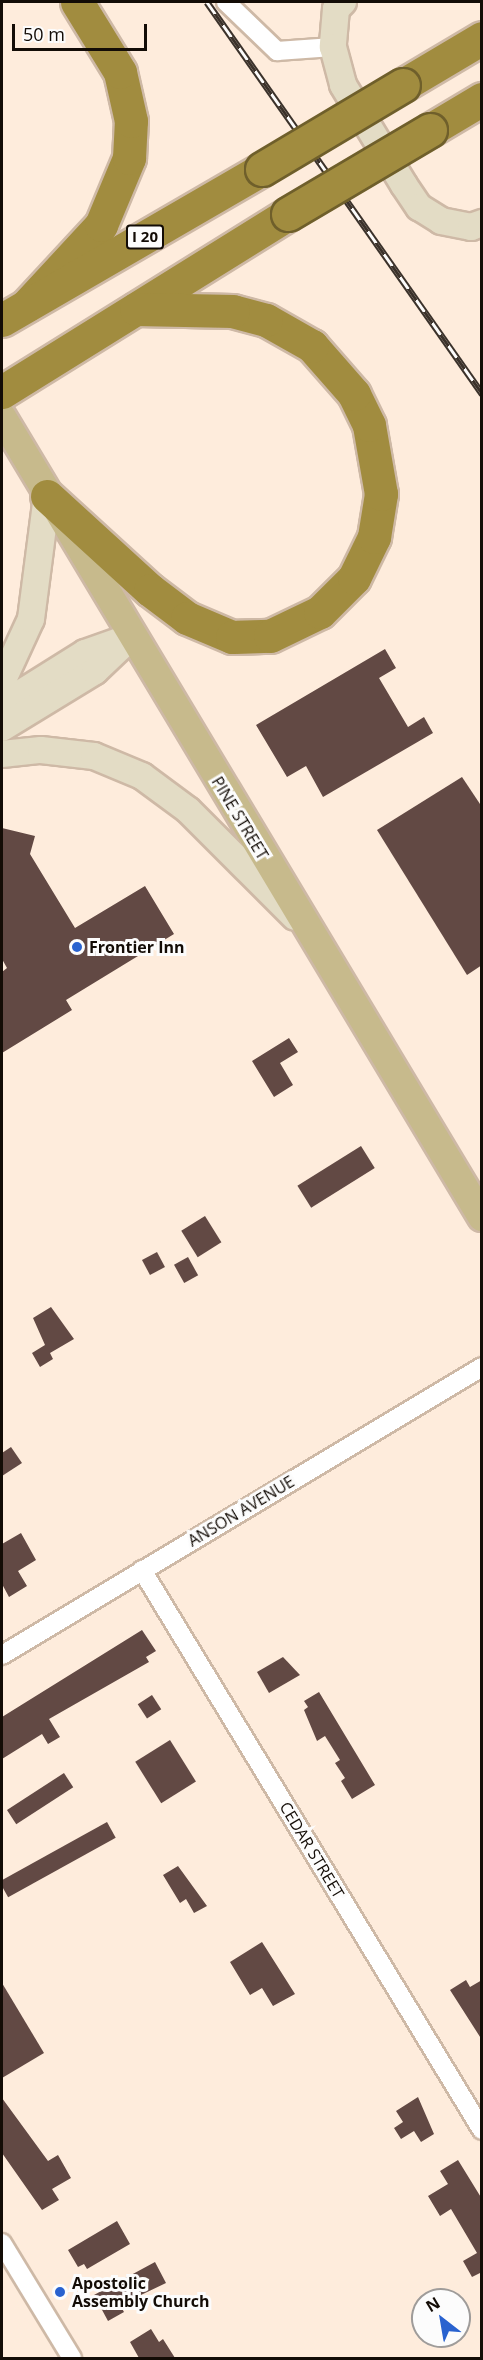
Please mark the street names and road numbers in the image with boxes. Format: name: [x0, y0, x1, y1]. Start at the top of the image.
road number: I 20: [126, 225, 164, 249]
street label: PINE STREET: [208, 773, 272, 863]
street label: ANSON AVENUE: [184, 1472, 298, 1550]
street label: CEDAR STREET: [276, 1798, 348, 1902]

